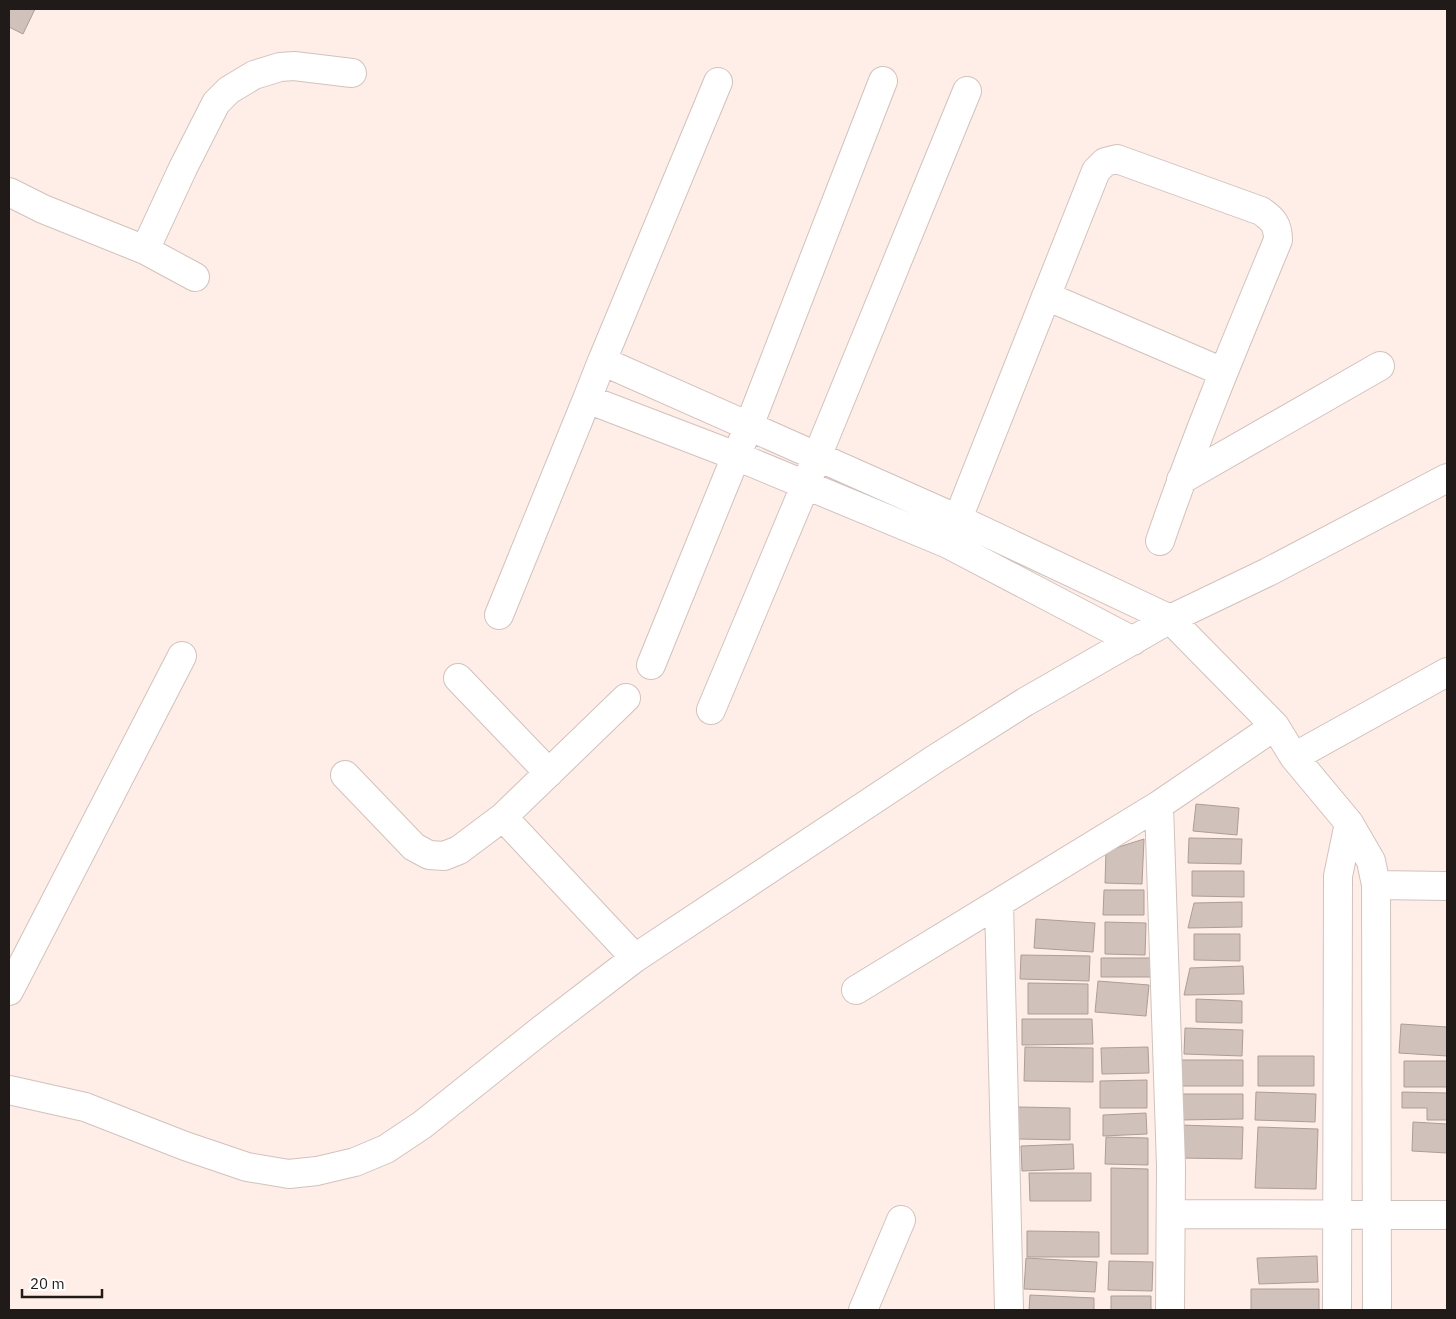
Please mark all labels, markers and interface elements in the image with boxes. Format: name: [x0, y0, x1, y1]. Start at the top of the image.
scale bar: [22, 1266, 102, 1298]
text: 20 m: [30, 1274, 65, 1293]

